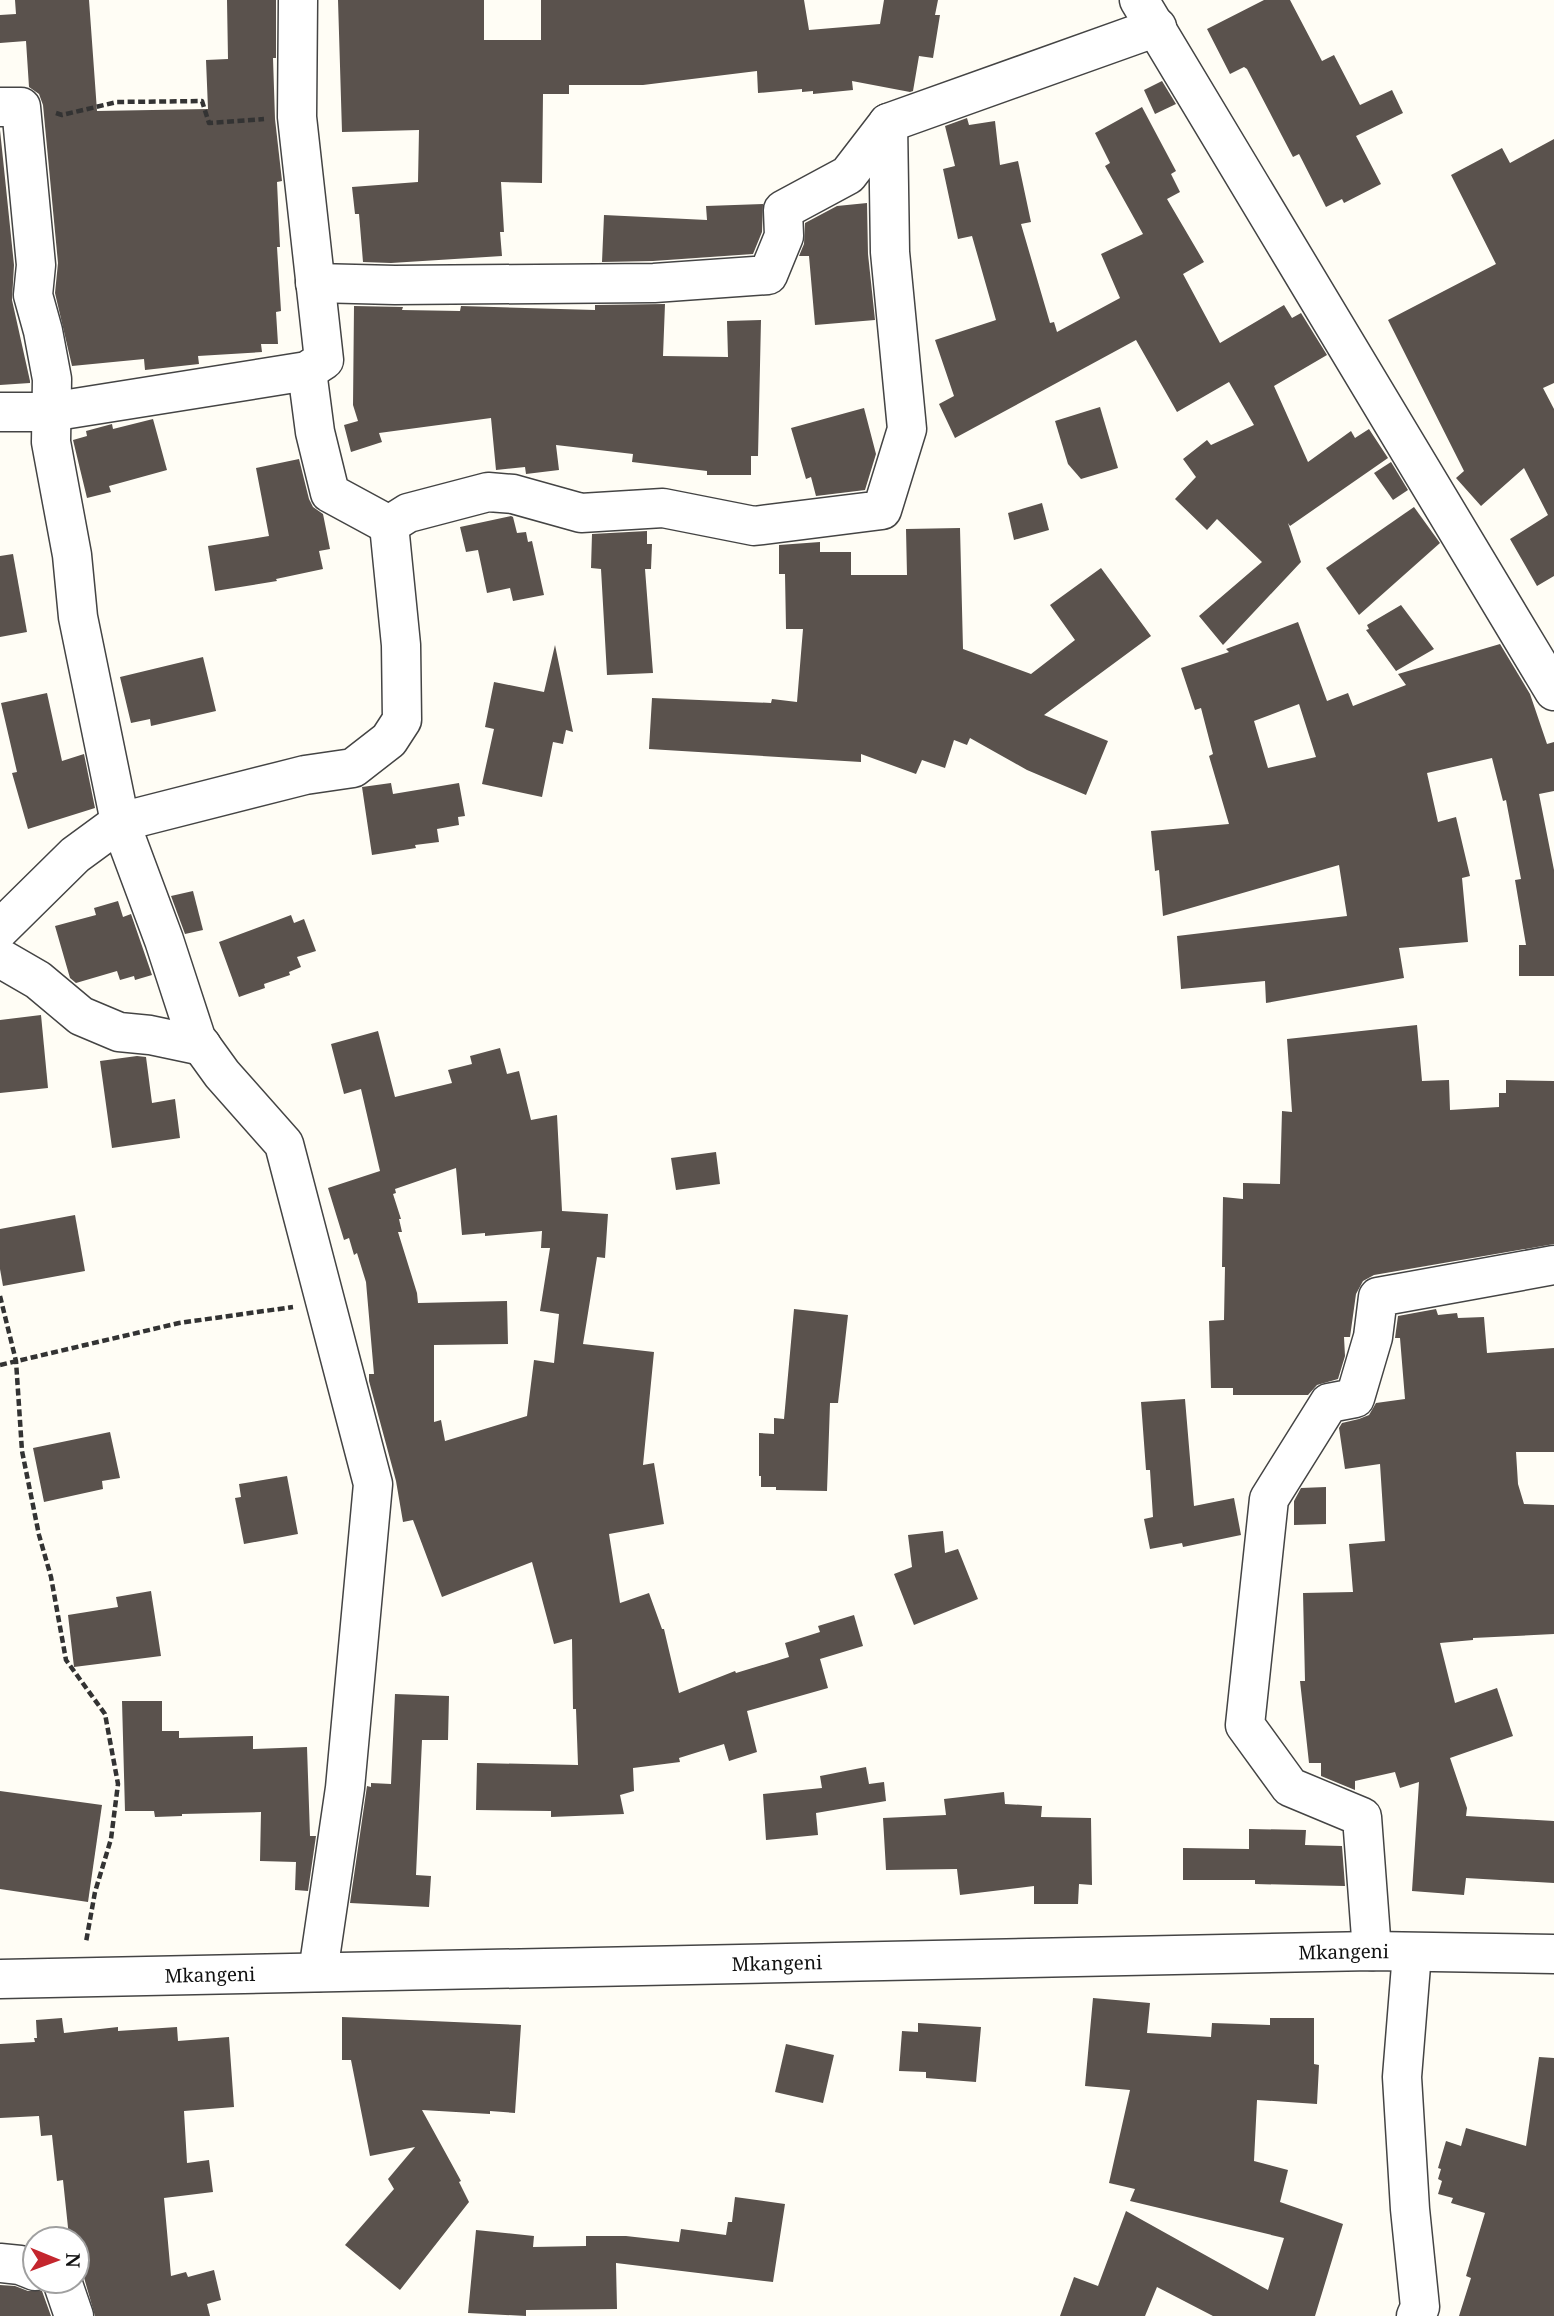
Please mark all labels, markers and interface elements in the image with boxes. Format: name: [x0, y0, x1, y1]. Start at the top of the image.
street label: Mkangeni: [1298, 1938, 1389, 1965]
street label: Mkangeni: [731, 1949, 822, 1977]
street label: Mkangeni: [164, 1961, 256, 1989]
north arrow: [21, 2225, 91, 2295]
text: N: [60, 2253, 86, 2268]

